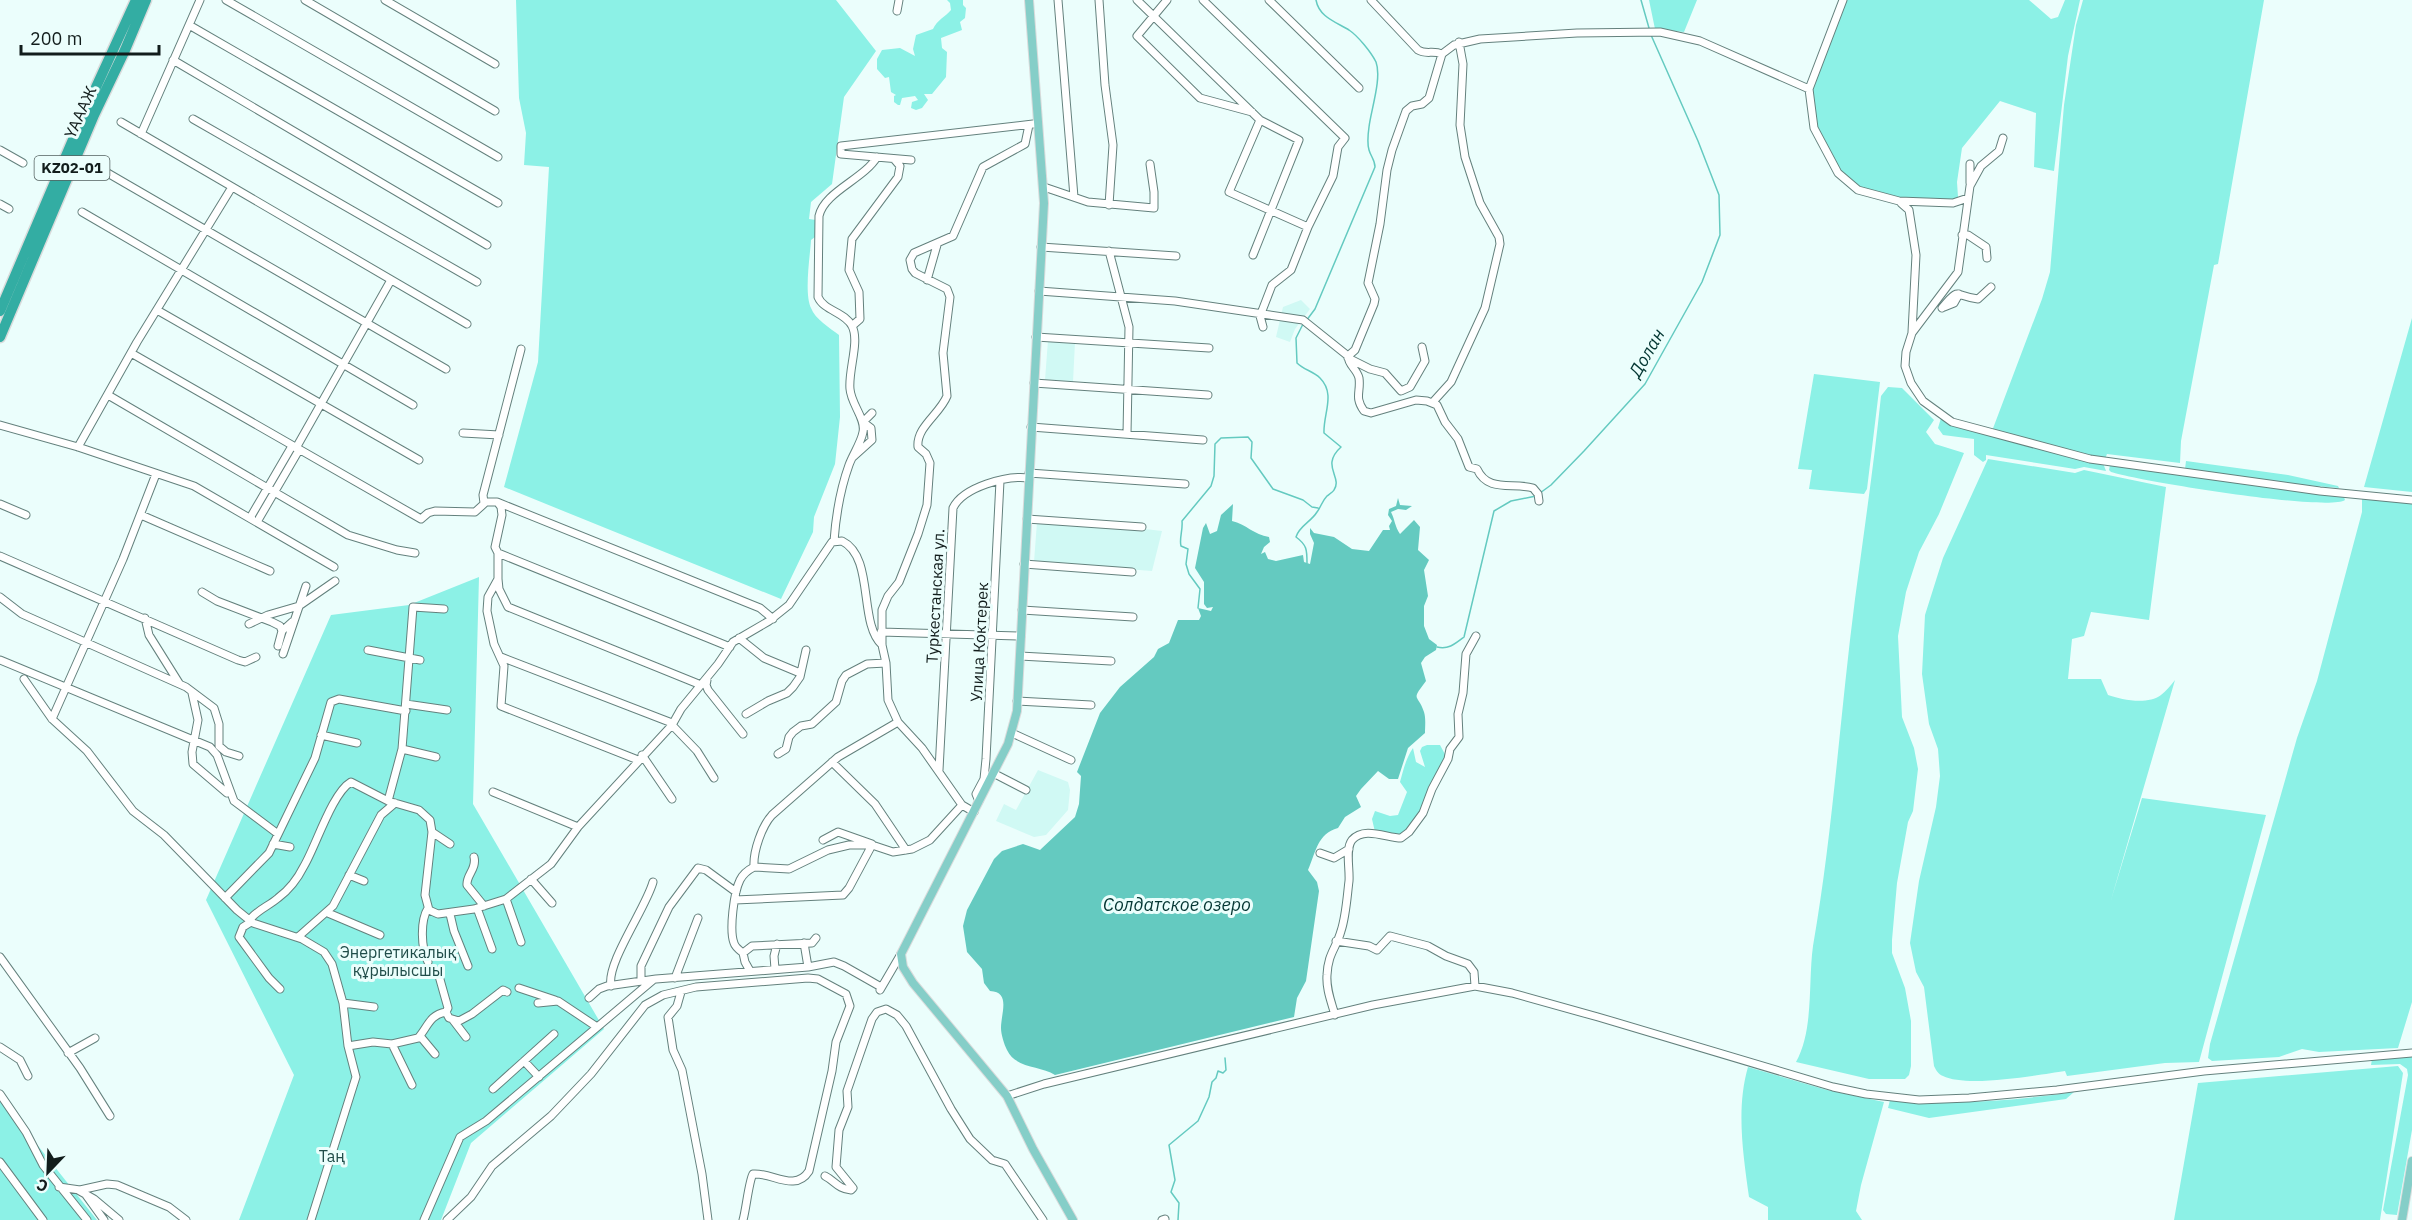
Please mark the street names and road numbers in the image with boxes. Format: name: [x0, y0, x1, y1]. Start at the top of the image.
street label: ҮАААЖ: [60, 83, 100, 141]
road number: KZ02-01: [34, 156, 110, 180]
street label: Туркестанская ул.: [921, 528, 949, 664]
street label: Улица Коктерек: [966, 581, 992, 702]

